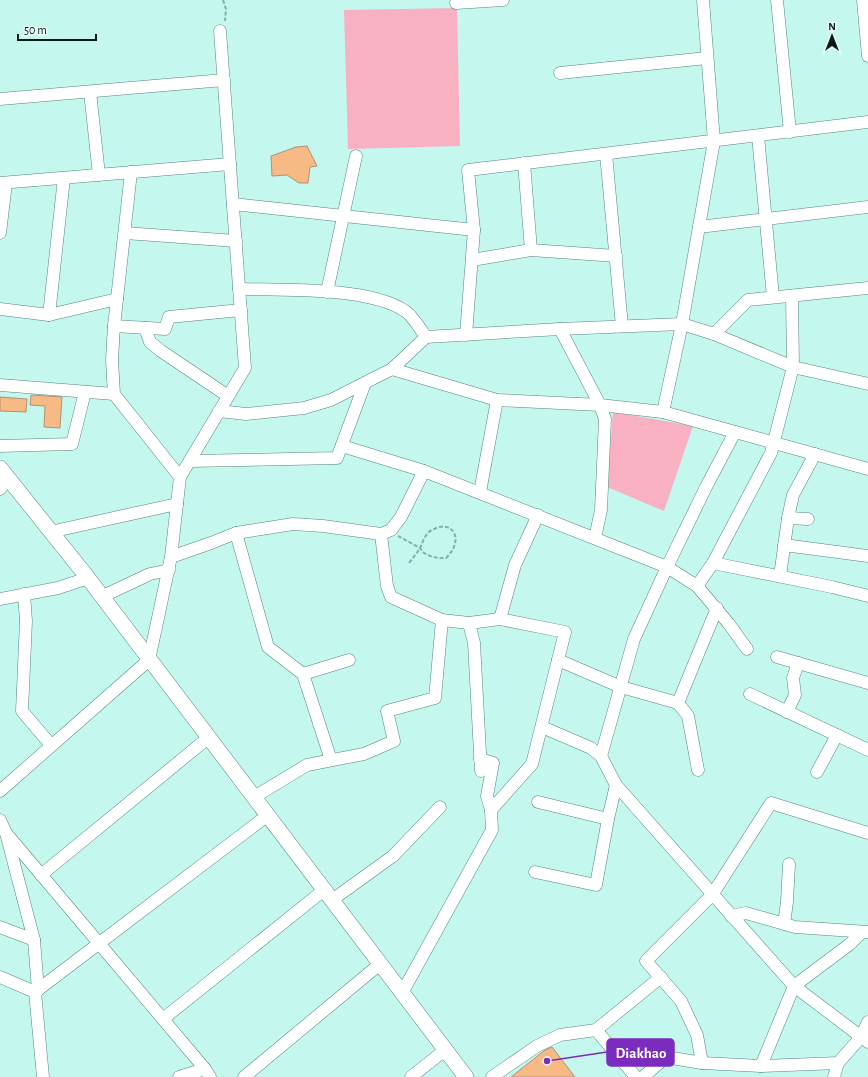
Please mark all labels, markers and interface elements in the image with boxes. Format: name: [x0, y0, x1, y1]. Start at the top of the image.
scale bar: [18, 16, 96, 42]
north arrow: [812, 16, 852, 56]
text: N: [828, 21, 836, 32]
text: 50 m: [24, 24, 47, 36]
callout: Diakhao: [607, 1039, 674, 1066]
text: Diakhao: [615, 1046, 667, 1061]

